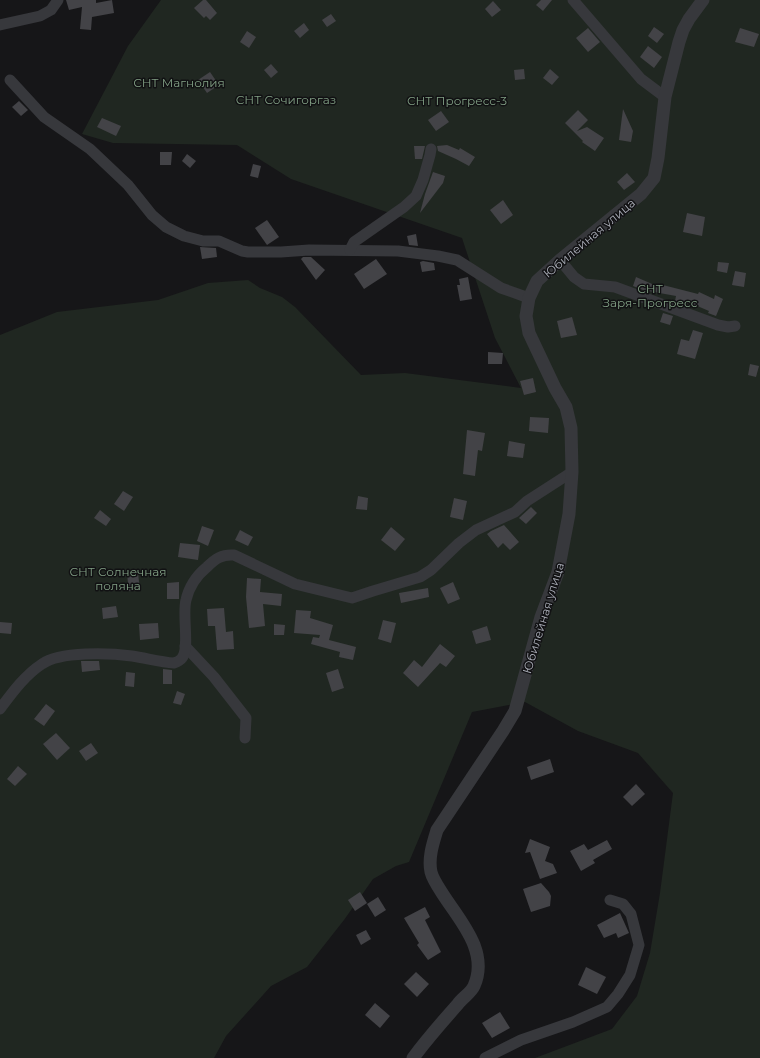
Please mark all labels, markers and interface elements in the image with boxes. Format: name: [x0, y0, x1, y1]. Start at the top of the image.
park label: СНТ Магнолия: [133, 75, 225, 90]
park label: СНТ Сочигоргаз: [236, 92, 336, 107]
park label: СНТ Прогресс-3: [407, 93, 507, 108]
street label: Юбилейная улица: [540, 195, 638, 281]
park label: СНТ Заря-Прогресс: [603, 281, 698, 310]
street label: Юбилейная улица: [519, 561, 567, 675]
park label: СНТ Солнечная поляна: [69, 564, 167, 593]

